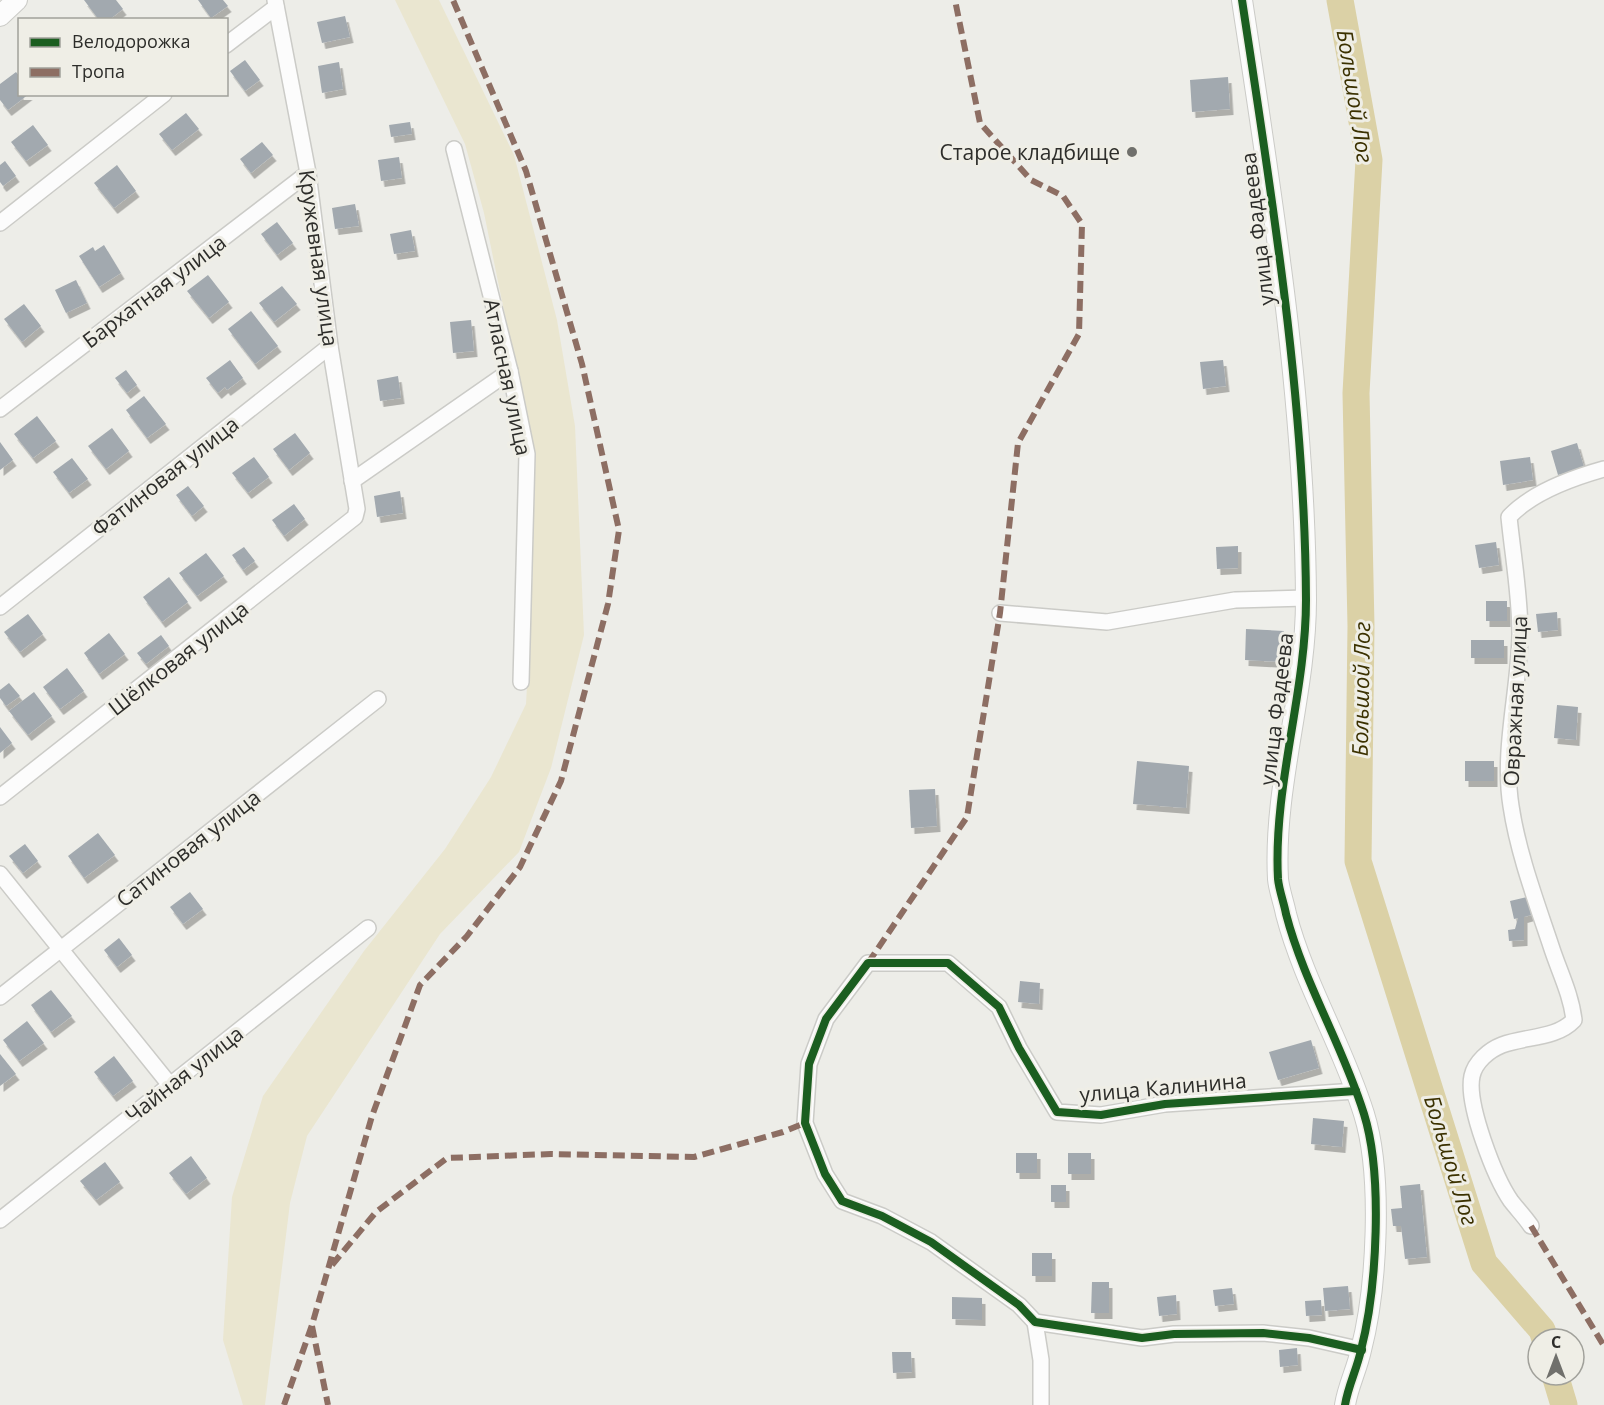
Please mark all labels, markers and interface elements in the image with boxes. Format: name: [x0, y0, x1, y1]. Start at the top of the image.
legend: [18, 18, 228, 96]
water label: Большой Лог: [1331, 27, 1381, 165]
text: Велодорожка: [72, 29, 190, 53]
text: Тропа: [72, 59, 125, 83]
place label: Старое кладбище: [939, 138, 1120, 166]
marker: Старое кладбище: [1125, 145, 1139, 159]
street label: улица Фадеева: [1234, 151, 1280, 307]
street label: Кружевная улица: [293, 168, 345, 348]
street label: Бархатная улица: [77, 228, 231, 354]
street label: Атласная улица: [478, 296, 538, 458]
street label: Фатиновая улица: [86, 410, 244, 542]
street label: Шёлковая улица: [102, 594, 254, 722]
street label: Овражная улица: [1497, 615, 1533, 787]
water label: Большой Лог: [1344, 621, 1376, 757]
street label: улица Фадеева: [1253, 631, 1299, 787]
street label: Сатиновая улица: [110, 783, 266, 913]
street label: Чайная улица: [119, 1019, 249, 1129]
street label: улица Калинина: [1078, 1066, 1248, 1108]
water label: Большой Лог: [1418, 1091, 1486, 1229]
north arrow: [1526, 1327, 1586, 1387]
text: С: [1551, 1331, 1561, 1353]

